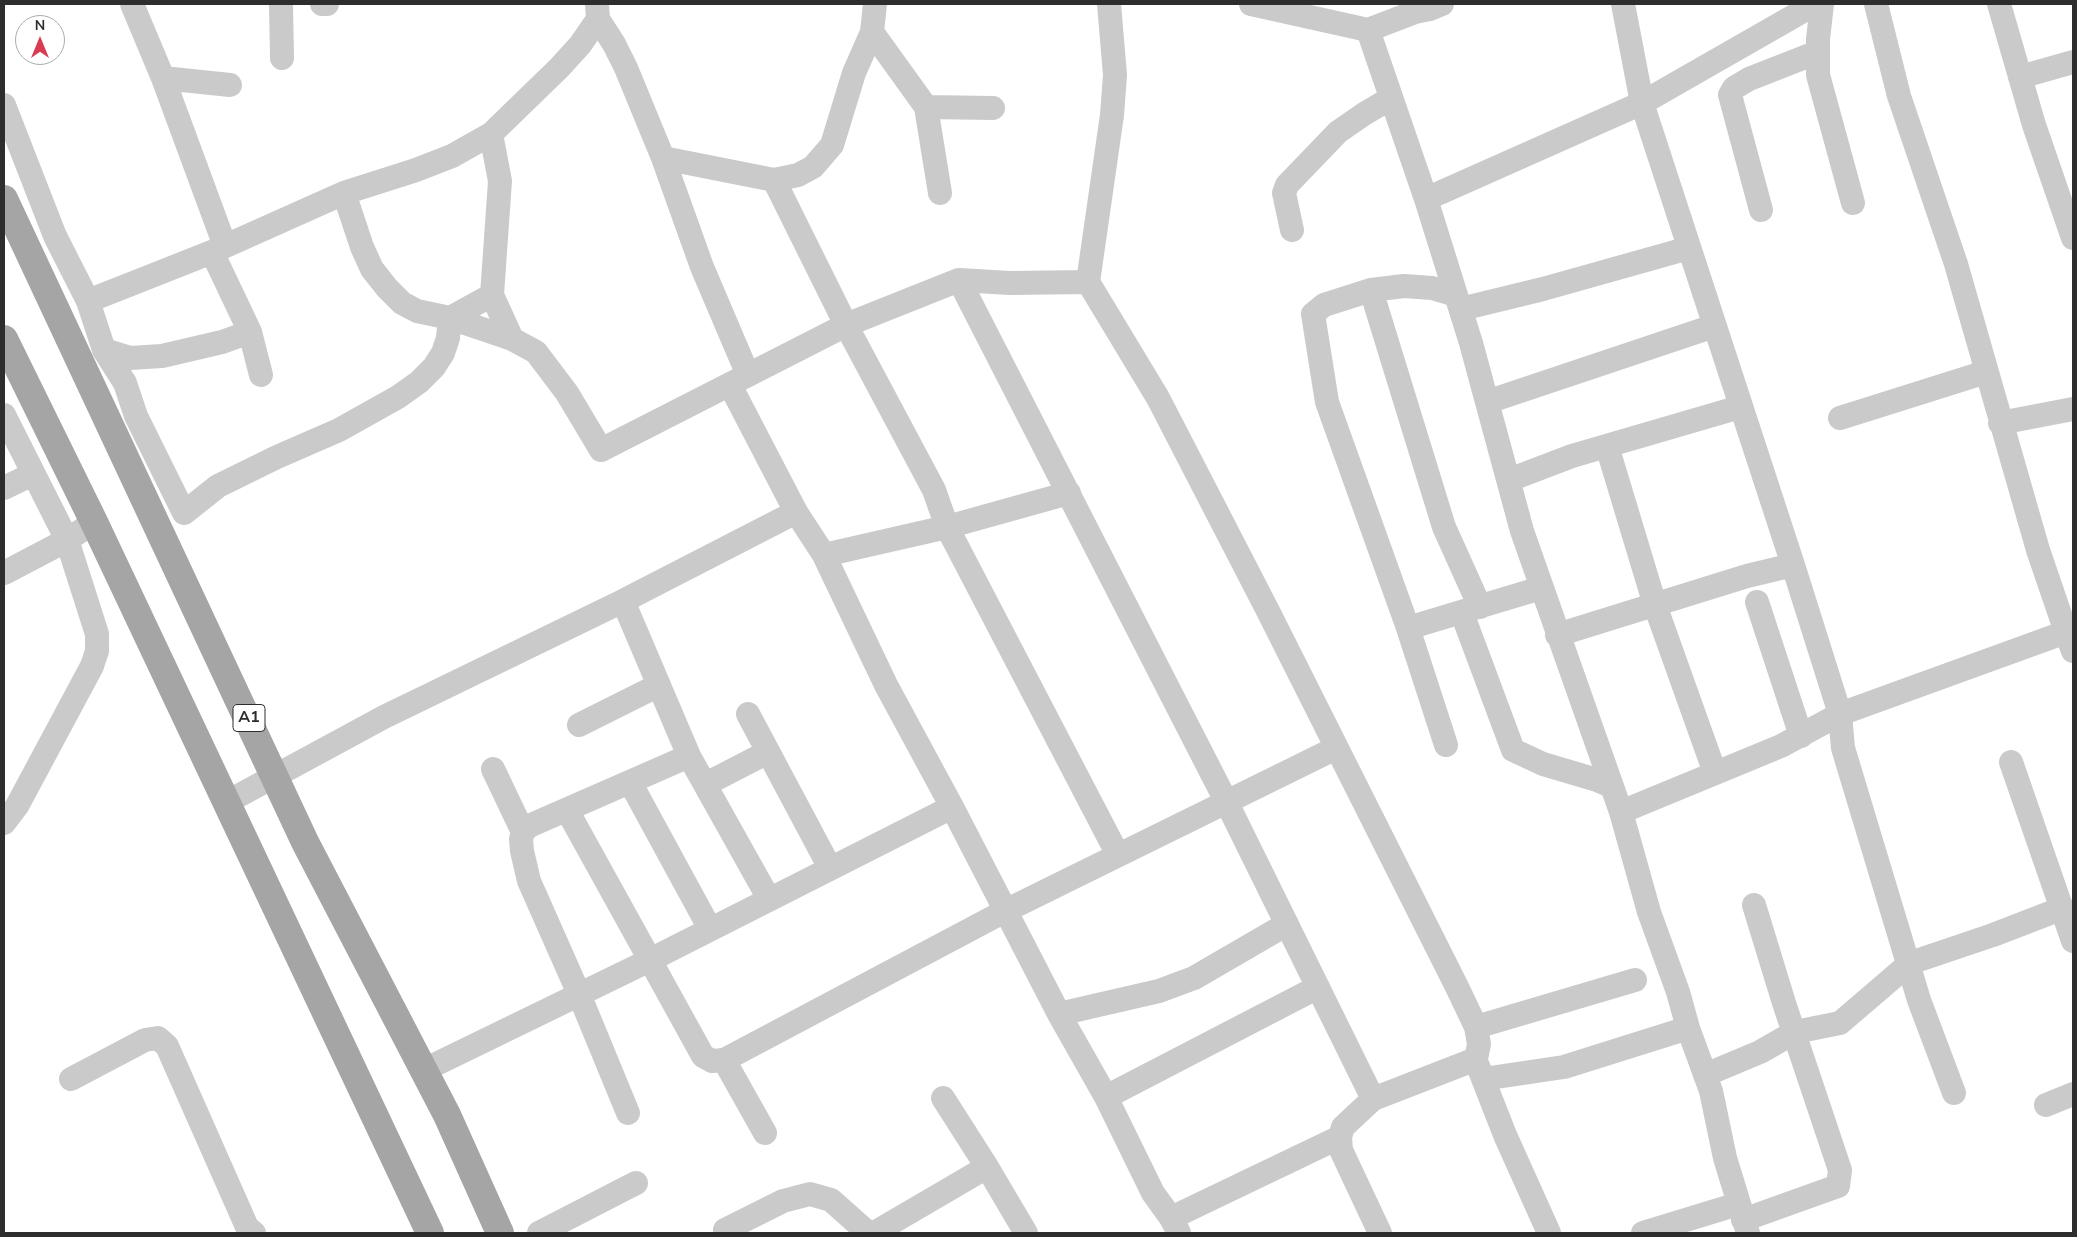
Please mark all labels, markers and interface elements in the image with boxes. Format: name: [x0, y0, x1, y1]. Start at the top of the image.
north arrow: [15, 15, 65, 65]
text: N: [35, 16, 45, 35]
road number: A1: [233, 704, 265, 731]

